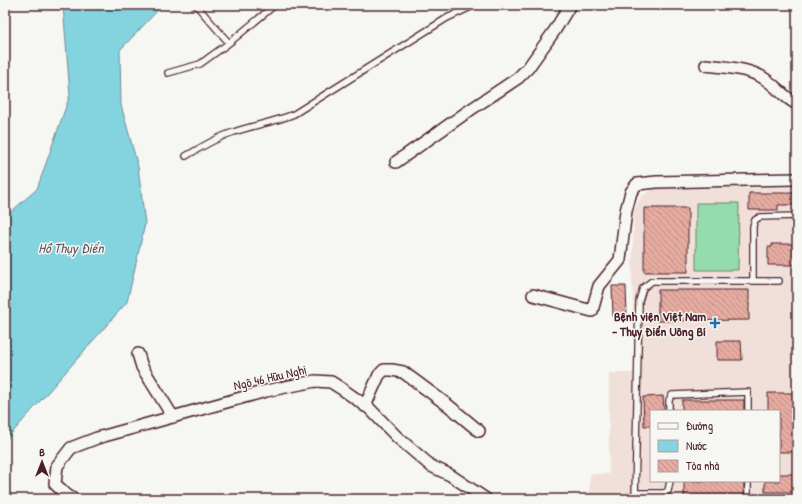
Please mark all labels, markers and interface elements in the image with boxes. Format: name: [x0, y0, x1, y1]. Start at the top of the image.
water label: Hồ Thụy Điển: [38, 238, 105, 258]
place label: Bệnh viện Việt Nam - Thụy Điển Uông Bí: [612, 307, 706, 341]
marker: Bệnh viện Việt Nam - Thụy Điển Uông Bí: [709, 317, 721, 329]
street label: Ngõ 46 Hữu Nghị: [232, 360, 308, 394]
legend: [650, 410, 780, 482]
text: Đường: [686, 417, 713, 434]
text: Nước: [686, 437, 707, 454]
north arrow: [22, 442, 62, 482]
text: B: [39, 445, 45, 459]
text: Tòa nhà: [686, 457, 719, 474]

